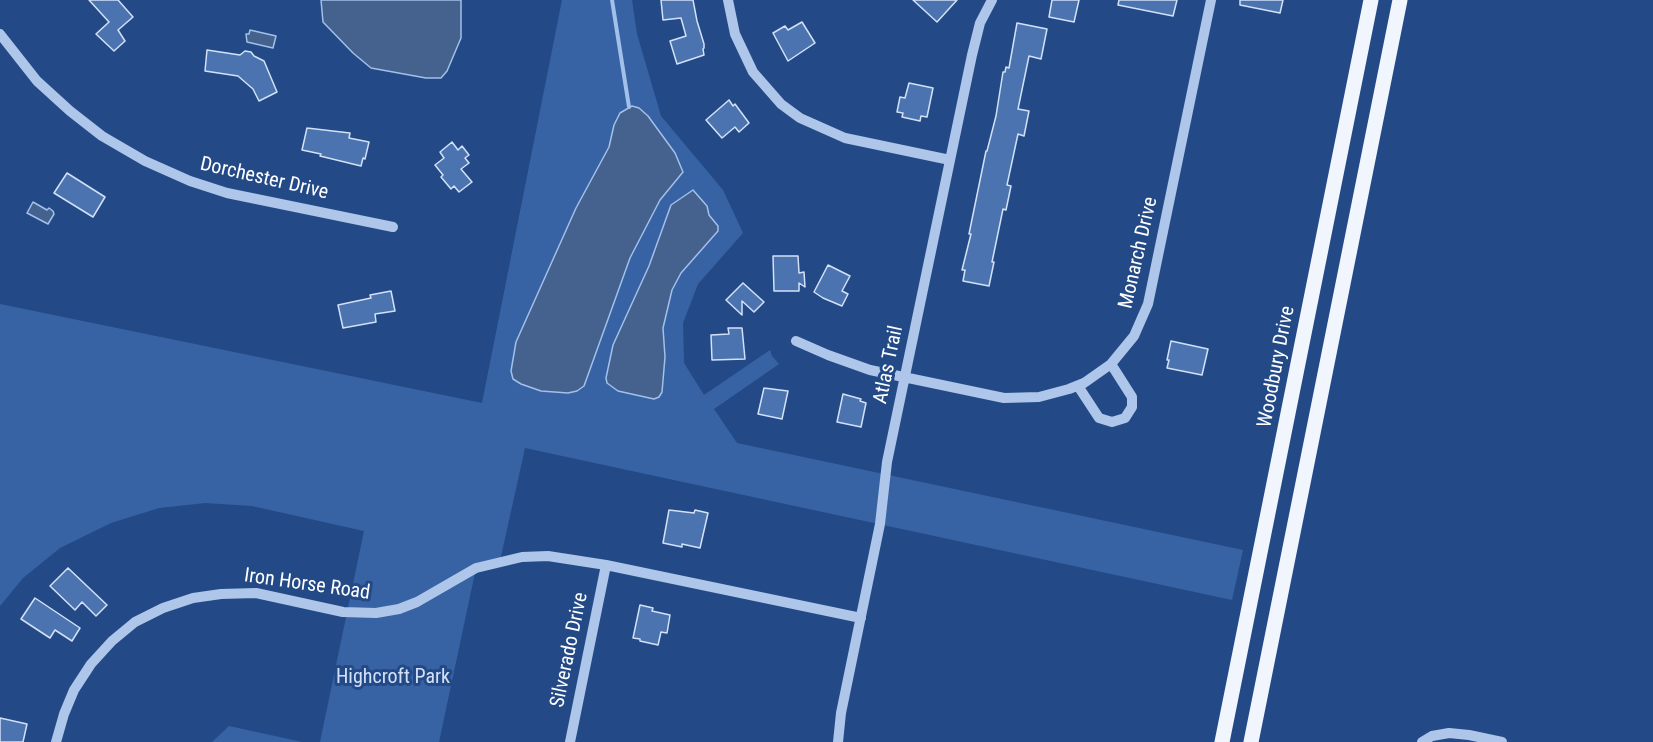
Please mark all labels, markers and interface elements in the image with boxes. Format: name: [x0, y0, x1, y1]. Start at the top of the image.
street label: Dorchester Drive: [198, 153, 330, 205]
street label: Monarch Drive: [1115, 195, 1163, 311]
street label: Woodbury Drive: [1253, 304, 1301, 430]
street label: Atlas Trail: [869, 324, 909, 406]
street label: Iron Horse Road: [242, 564, 372, 606]
street label: Silverado Drive: [546, 590, 594, 710]
park label: Highcroft Park: [336, 666, 450, 690]

